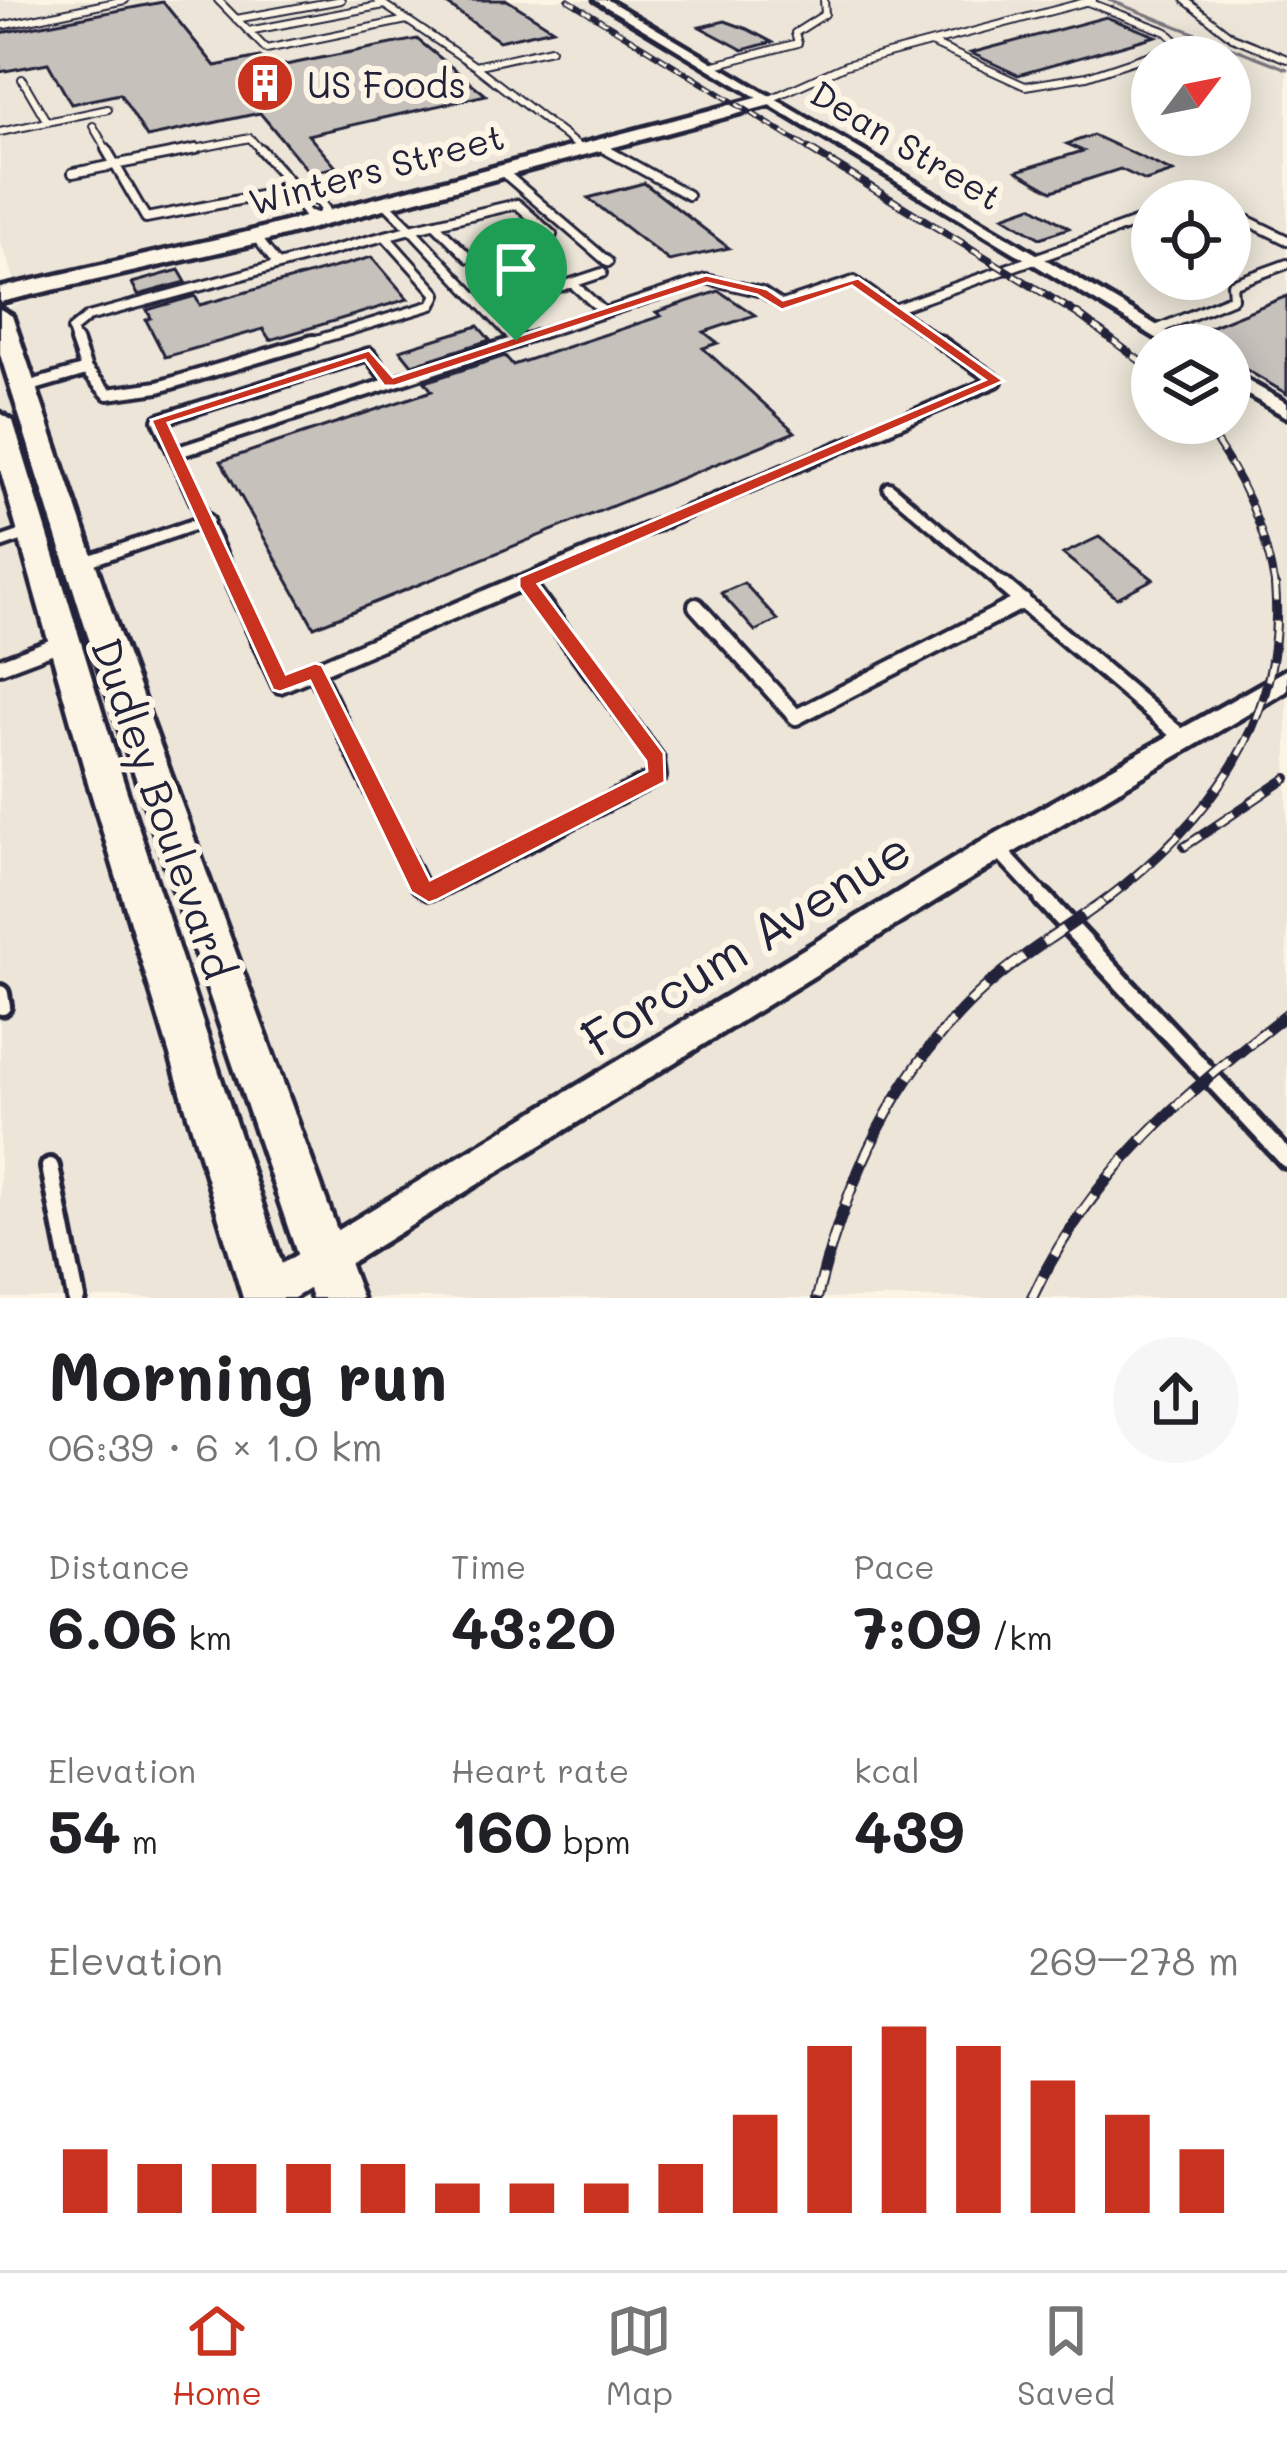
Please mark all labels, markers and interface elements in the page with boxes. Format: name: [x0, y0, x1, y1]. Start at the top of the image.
north arrow: [1131, 36, 1251, 156]
map controls: [1131, 36, 1251, 444]
building icon: US Foods: [234, 52, 296, 114]
place label: US Foods: [307, 60, 466, 107]
street label: Dean Street: [803, 68, 1011, 220]
street label: Winters Street: [243, 111, 509, 225]
button: locate: [1131, 180, 1251, 300]
pin: [465, 218, 567, 341]
icon: arrive: [483, 236, 549, 302]
button: layers: [1131, 324, 1251, 444]
street label: Dudley Boulevard: [80, 630, 248, 986]
street label: Forcum Avenue: [568, 814, 922, 1070]
text: Morning run: [48, 1332, 447, 1418]
button: share: [1113, 1337, 1239, 1463]
text: 06:39 · 6 × 1.0 km: [48, 1420, 382, 1471]
text: Distance: [48, 1544, 190, 1587]
text: Time: [451, 1544, 526, 1587]
text: Pace: [854, 1544, 935, 1587]
text: 6.06: [48, 1587, 178, 1665]
text: 43:20: [451, 1587, 616, 1665]
text: 7:09: [854, 1587, 981, 1665]
text: km: [178, 1615, 232, 1658]
text: /km: [981, 1615, 1053, 1658]
text: Elevation: [48, 1748, 196, 1791]
text: Heart rate: [451, 1748, 629, 1791]
text: kcal: [854, 1748, 920, 1791]
text: 54: [48, 1791, 121, 1869]
text: 160: [451, 1791, 552, 1869]
text: 439: [854, 1791, 964, 1869]
text: m: [121, 1819, 158, 1862]
text: bpm: [552, 1819, 631, 1862]
text: Elevation: [48, 1934, 223, 1985]
text: 269–278 m: [1028, 1934, 1239, 1985]
tab: Home: [172, 2298, 262, 2413]
tab: Map: [606, 2298, 673, 2413]
tab: Saved: [1017, 2298, 1115, 2413]

